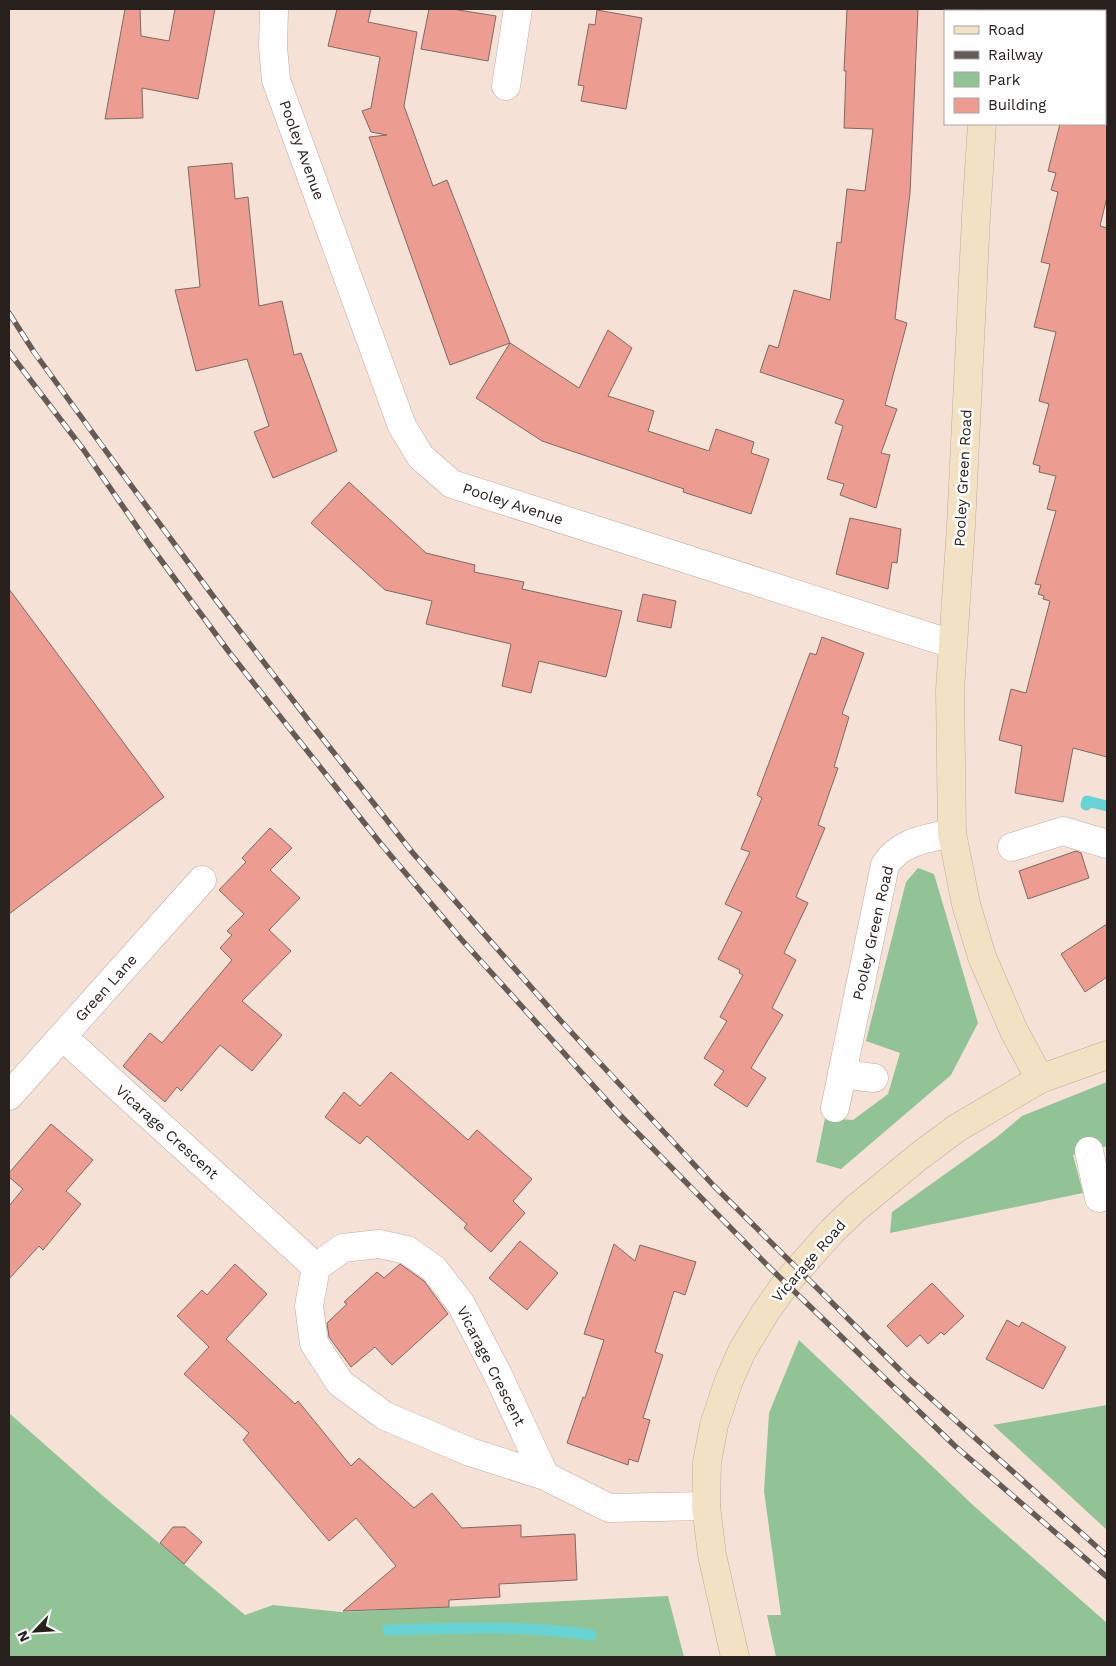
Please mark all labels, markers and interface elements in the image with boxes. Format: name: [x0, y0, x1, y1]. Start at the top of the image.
legend: [944, 10, 1106, 125]
text: Road: [988, 21, 1025, 39]
text: Railway: [988, 46, 1043, 64]
text: Park: [988, 71, 1021, 89]
text: Building: [988, 96, 1046, 114]
street label: Pooley Avenue: [276, 98, 328, 202]
street label: Pooley Green Road: [950, 409, 976, 547]
street label: Pooley Avenue: [460, 479, 566, 529]
street label: Pooley Green Road: [849, 864, 897, 1002]
street label: Green Lane: [71, 951, 141, 1025]
street label: Vicarage Crescent: [112, 1081, 223, 1183]
street label: Vicarage Road: [768, 1216, 850, 1306]
street label: Vicarage Crescent: [453, 1303, 529, 1430]
north arrow: [10, 1606, 60, 1656]
text: N: [14, 1628, 33, 1645]

